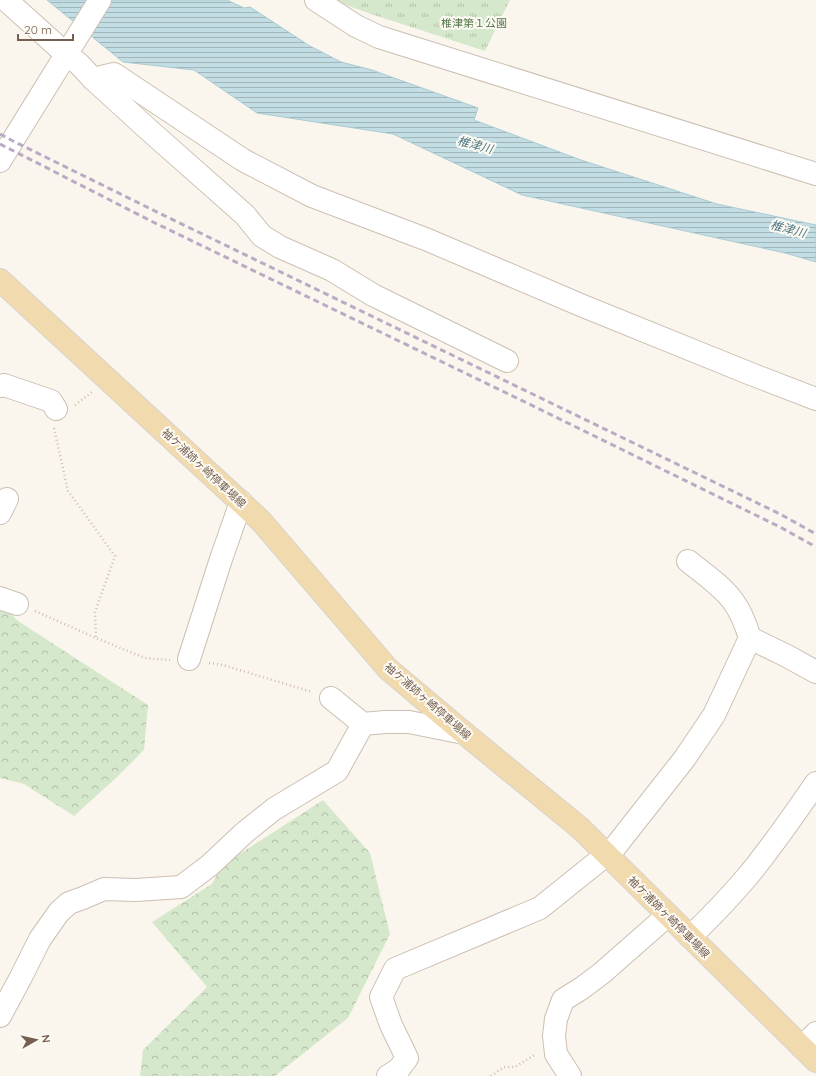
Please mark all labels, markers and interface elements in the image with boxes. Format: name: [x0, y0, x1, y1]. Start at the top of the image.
scale bar: [18, 16, 73, 42]
park label: 椎津第１公園: [441, 16, 507, 30]
text: 20 m: [24, 22, 52, 37]
water label: 椎津川: [456, 133, 496, 157]
water label: 椎津川: [769, 217, 809, 241]
street label: 袖ケ浦姉ヶ崎停車場線: [159, 425, 249, 511]
street label: 袖ケ浦姉ヶ崎停車場線: [382, 660, 474, 742]
street label: 袖ケ浦姉ヶ崎停車場線: [625, 873, 713, 961]
north arrow: [16, 1020, 56, 1060]
text: N: [38, 1034, 53, 1044]

